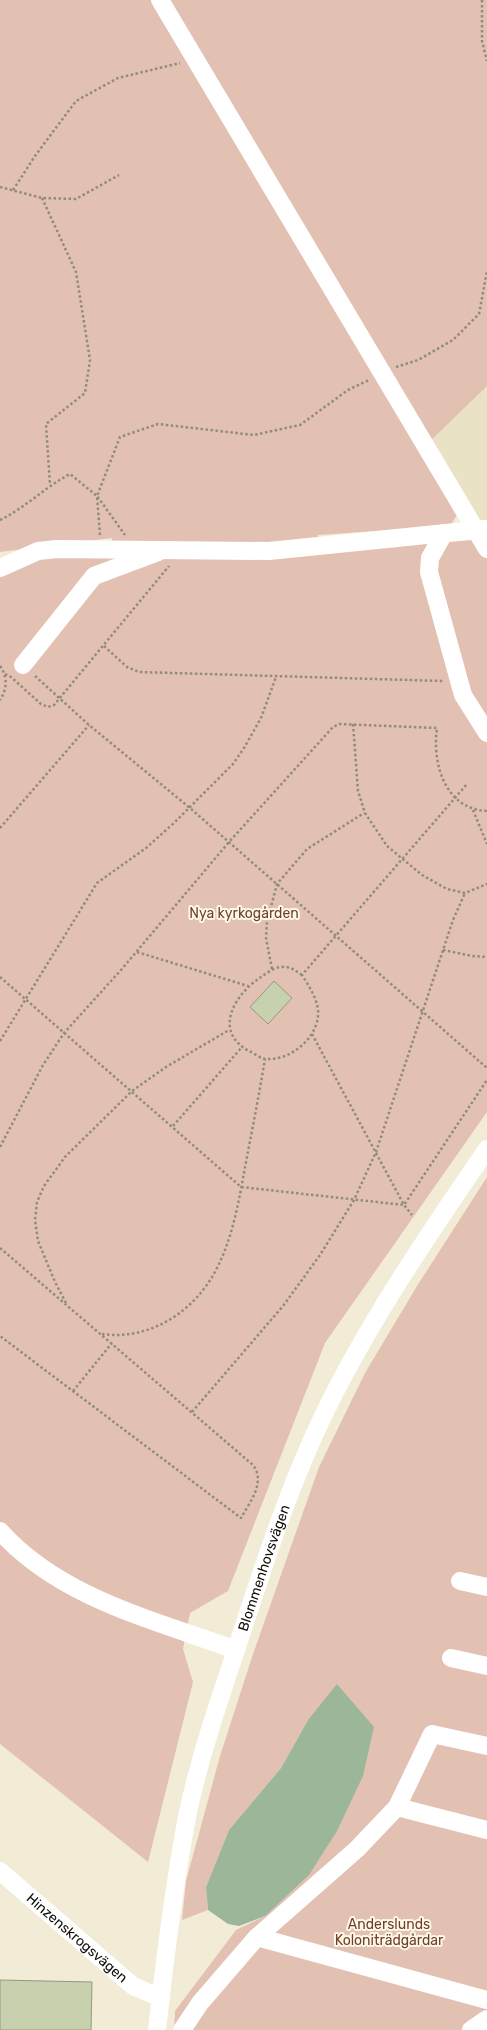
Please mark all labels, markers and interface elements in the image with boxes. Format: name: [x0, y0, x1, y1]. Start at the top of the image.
park label: Nya kyrkogården: [189, 905, 299, 922]
street label: Blommenhovsvägen: [235, 1502, 294, 1633]
street label: Hinzenskrogsvägen: [23, 1890, 131, 1986]
park label: Anderslunds Koloniträdgårdar: [335, 1916, 444, 1949]

